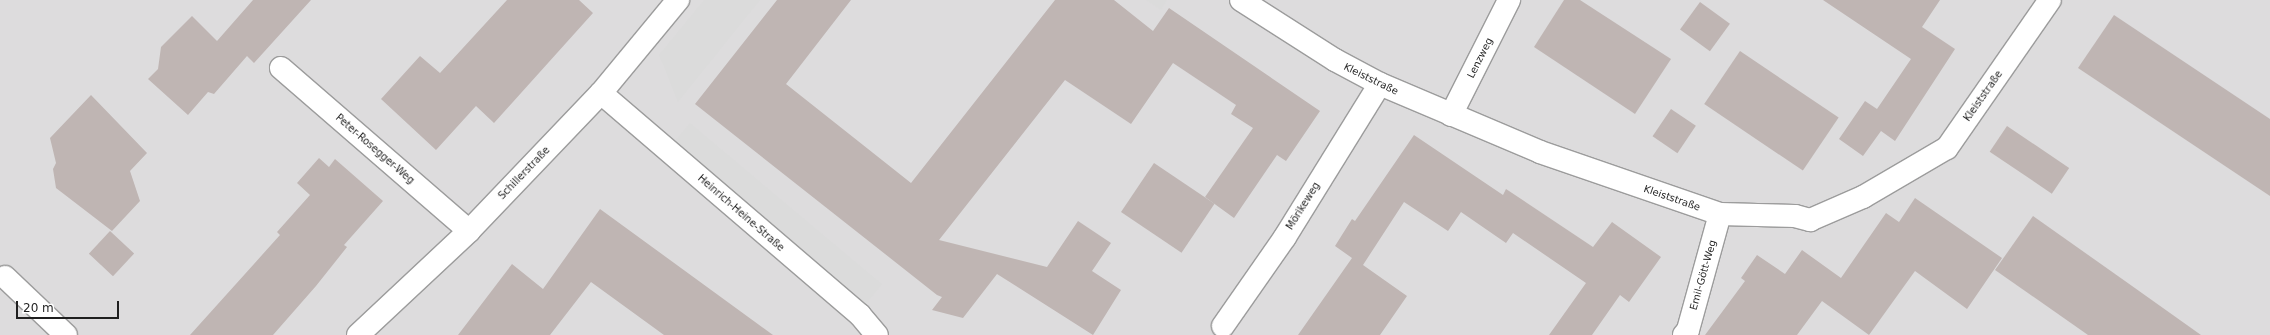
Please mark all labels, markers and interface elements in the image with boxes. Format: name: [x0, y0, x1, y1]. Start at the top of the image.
street label: Lenzweg: [1465, 36, 1495, 80]
street label: Kleiststraße: [1342, 61, 1400, 97]
street label: Kleiststraße: [1961, 68, 2005, 124]
street label: Peter-Rosegger-Weg: [333, 112, 417, 186]
street label: Schillerstraße: [496, 144, 552, 202]
street label: Heinrich-Heine-Straße: [695, 172, 787, 254]
street label: Mörikeweg: [1284, 180, 1322, 232]
street label: Kleiststraße: [1642, 183, 1702, 213]
street label: Emil-Gött-Weg: [1687, 239, 1719, 311]
scale bar: [18, 293, 121, 319]
text: 20 m: [23, 301, 54, 315]

